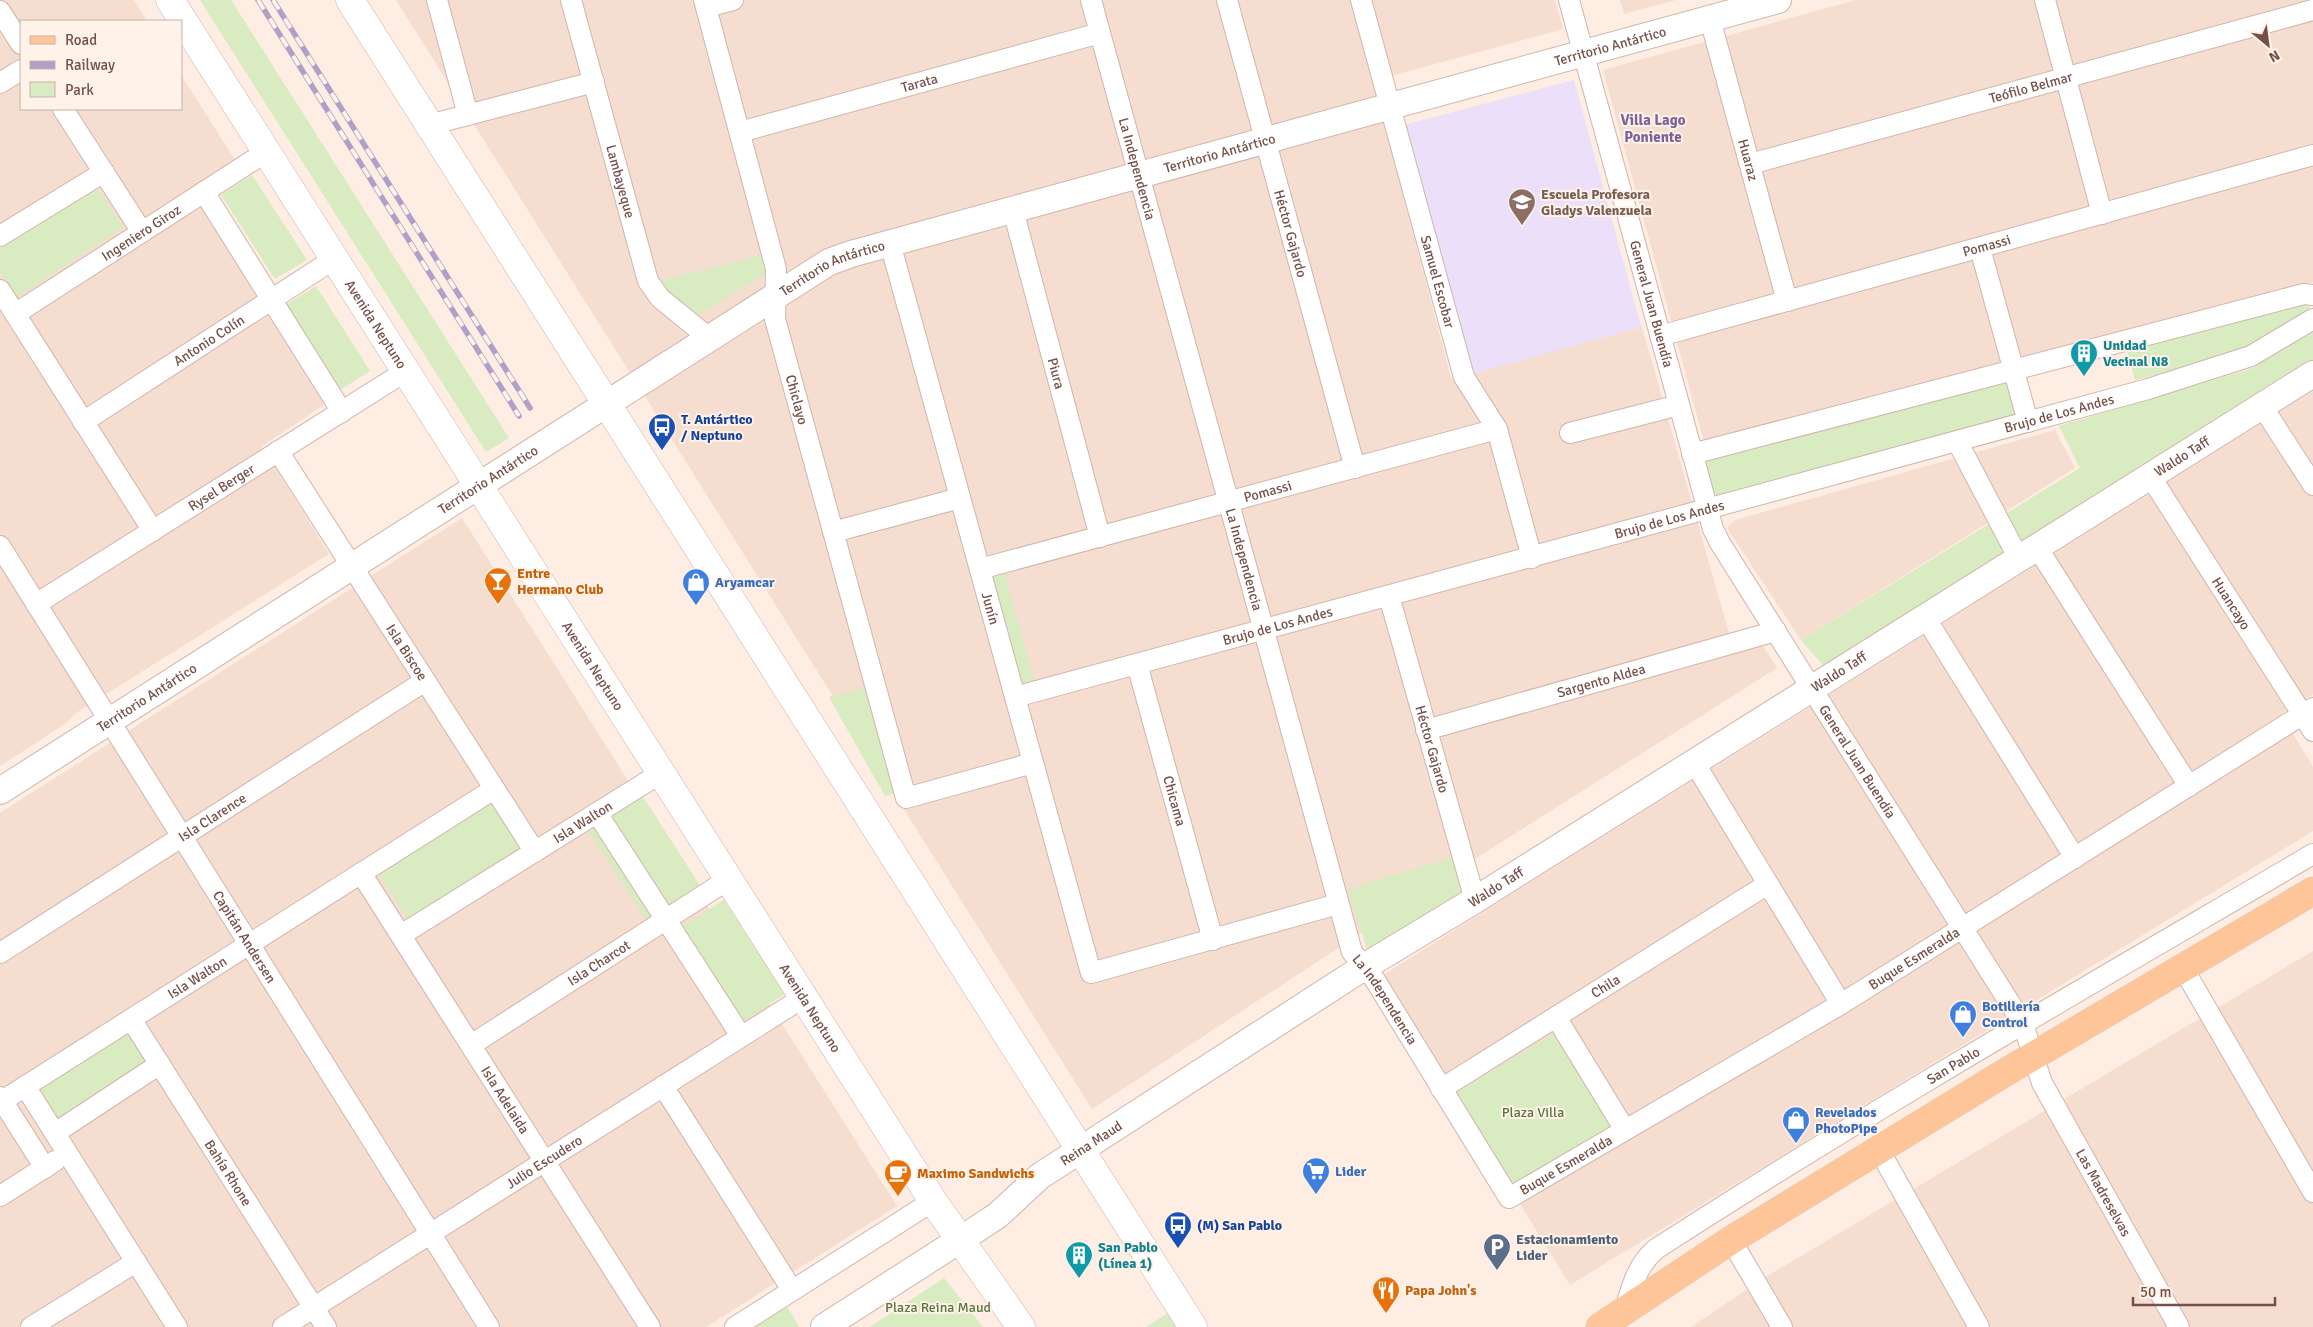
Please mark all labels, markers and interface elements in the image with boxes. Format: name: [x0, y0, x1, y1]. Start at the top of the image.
legend: [20, 20, 182, 110]
north arrow: [2243, 20, 2293, 70]
street label: Territorio Antártico: [1553, 23, 1668, 70]
text: Road: [65, 31, 97, 49]
text: N: [2266, 46, 2282, 66]
text: Railway: [65, 56, 115, 74]
street label: Teófilo Belmar: [1987, 68, 2075, 107]
street label: Tarata: [899, 70, 940, 96]
text: Park: [65, 81, 94, 99]
district label: Villa Lago Poniente: [1620, 111, 1686, 146]
street label: La Independencia: [1115, 116, 1159, 222]
street label: Territorio Antártico: [1162, 130, 1277, 177]
street label: Huaraz: [1734, 137, 1762, 183]
street label: Lambayeque: [602, 143, 638, 220]
place label: Escuela Profesora Gladys Valenzuela: [1541, 186, 1652, 219]
school or university icon: Escuela Profesora Gladys Valenzuela: [1507, 187, 1537, 226]
street label: Héctor Gajardo: [1270, 188, 1310, 279]
street label: Ingeniero Giroz: [98, 201, 184, 265]
street label: Pomassi: [1961, 231, 2013, 261]
street label: Samuel Escobar: [1417, 234, 1458, 331]
street label: Territorio Antártico: [777, 237, 887, 300]
street label: General Juan Buendía: [1626, 239, 1677, 369]
street label: Avenida Neptuno: [341, 277, 410, 372]
street label: Antonio Colín: [170, 311, 248, 370]
place label: Unidad Vecinal N8: [2103, 337, 2169, 370]
building icon: Unidad Vecinal N8: [2069, 338, 2099, 377]
street label: Piura: [1044, 356, 1068, 391]
street label: Chiclayo: [782, 373, 812, 427]
street label: Brujo de Los Andes: [2002, 391, 2116, 437]
place label: T. Antártico / Neptuno: [681, 411, 753, 444]
bus stop icon: T. Antártico / Neptuno: [647, 412, 677, 451]
street label: Waldo Taff: [2151, 432, 2214, 481]
street label: Territorio Antártico: [435, 442, 541, 518]
street label: Rysel Berger: [185, 460, 259, 515]
street label: Pomassi: [1242, 477, 1294, 506]
street label: Brujo de Los Andes: [1613, 497, 1726, 543]
street label: La Independencia: [1222, 506, 1266, 613]
place label: Entre Hermano Club: [517, 565, 604, 598]
bar icon: Entre Hermano Club: [483, 566, 513, 605]
shop icon: Aryamcar: [681, 567, 711, 606]
place label: Aryamcar: [715, 574, 775, 591]
street label: Huancayo: [2208, 574, 2254, 633]
street label: Junín: [978, 590, 1003, 627]
street label: Brujo de Los Andes: [1221, 603, 1334, 649]
street label: Avenida Neptuno: [558, 619, 627, 714]
street label: Isla Biscoe: [382, 621, 431, 684]
street label: Waldo Taff: [1808, 648, 1871, 696]
street label: Territorio Antártico: [94, 660, 200, 736]
street label: Sargento Aldea: [1555, 660, 1647, 702]
street label: General Juan Buendía: [1815, 702, 1899, 822]
street label: Héctor Gajardo: [1411, 703, 1452, 795]
street label: Chicama: [1159, 774, 1189, 828]
street label: Isla Clarence: [175, 790, 250, 846]
street label: Isla Walton: [550, 797, 616, 847]
street label: Waldo Taff: [1465, 863, 1528, 911]
street label: Capitán Andersen: [209, 888, 280, 986]
street label: Buque Esmeralda: [1866, 924, 1963, 994]
street label: Isla Charcot: [565, 937, 634, 990]
street label: La Independencia: [1348, 951, 1421, 1048]
street label: Isla Walton: [165, 953, 230, 1003]
street label: Avenida Neptuno: [775, 960, 844, 1056]
street label: Chila: [1588, 971, 1623, 1002]
place label: Botillería Control: [1982, 998, 2040, 1031]
shop icon: Botillería Control: [1948, 999, 1978, 1038]
street label: San Pablo: [1924, 1043, 1983, 1088]
street label: Isla Adelaida: [477, 1063, 533, 1137]
park label: Plaza Villa: [1502, 1104, 1564, 1121]
place label: Revelados PhotoPipe: [1815, 1104, 1878, 1137]
shop icon: Revelados PhotoPipe: [1781, 1105, 1811, 1144]
street label: Reina Maud: [1057, 1117, 1126, 1170]
street label: Julio Escudero: [503, 1132, 586, 1193]
street label: Buque Esmeralda: [1517, 1132, 1615, 1199]
street label: Bahía Rhone: [201, 1137, 255, 1209]
street label: Las Madreselvas: [2072, 1146, 2134, 1240]
supermarket icon: Lider: [1301, 1156, 1331, 1195]
cafe icon: Maximo Sandwichs: [883, 1158, 913, 1197]
place label: Lider: [1335, 1163, 1367, 1180]
place label: Maximo Sandwichs: [917, 1165, 1034, 1182]
bus stop icon: (M) San Pablo: [1163, 1210, 1193, 1249]
place label: (M) San Pablo: [1197, 1217, 1282, 1234]
place label: Estacionamiento Lider: [1516, 1231, 1618, 1264]
parking icon: Estacionamiento Lider: [1482, 1232, 1512, 1271]
place label: San Pablo (Línea 1): [1098, 1239, 1158, 1272]
building icon: San Pablo (Línea 1): [1064, 1240, 1094, 1279]
scale bar: [2133, 1274, 2276, 1306]
restaurant icon: Papa John's: [1371, 1275, 1401, 1314]
place label: Papa John's: [1405, 1282, 1477, 1299]
text: 50 m: [2140, 1283, 2171, 1301]
park label: Plaza Reina Maud: [885, 1299, 991, 1316]

